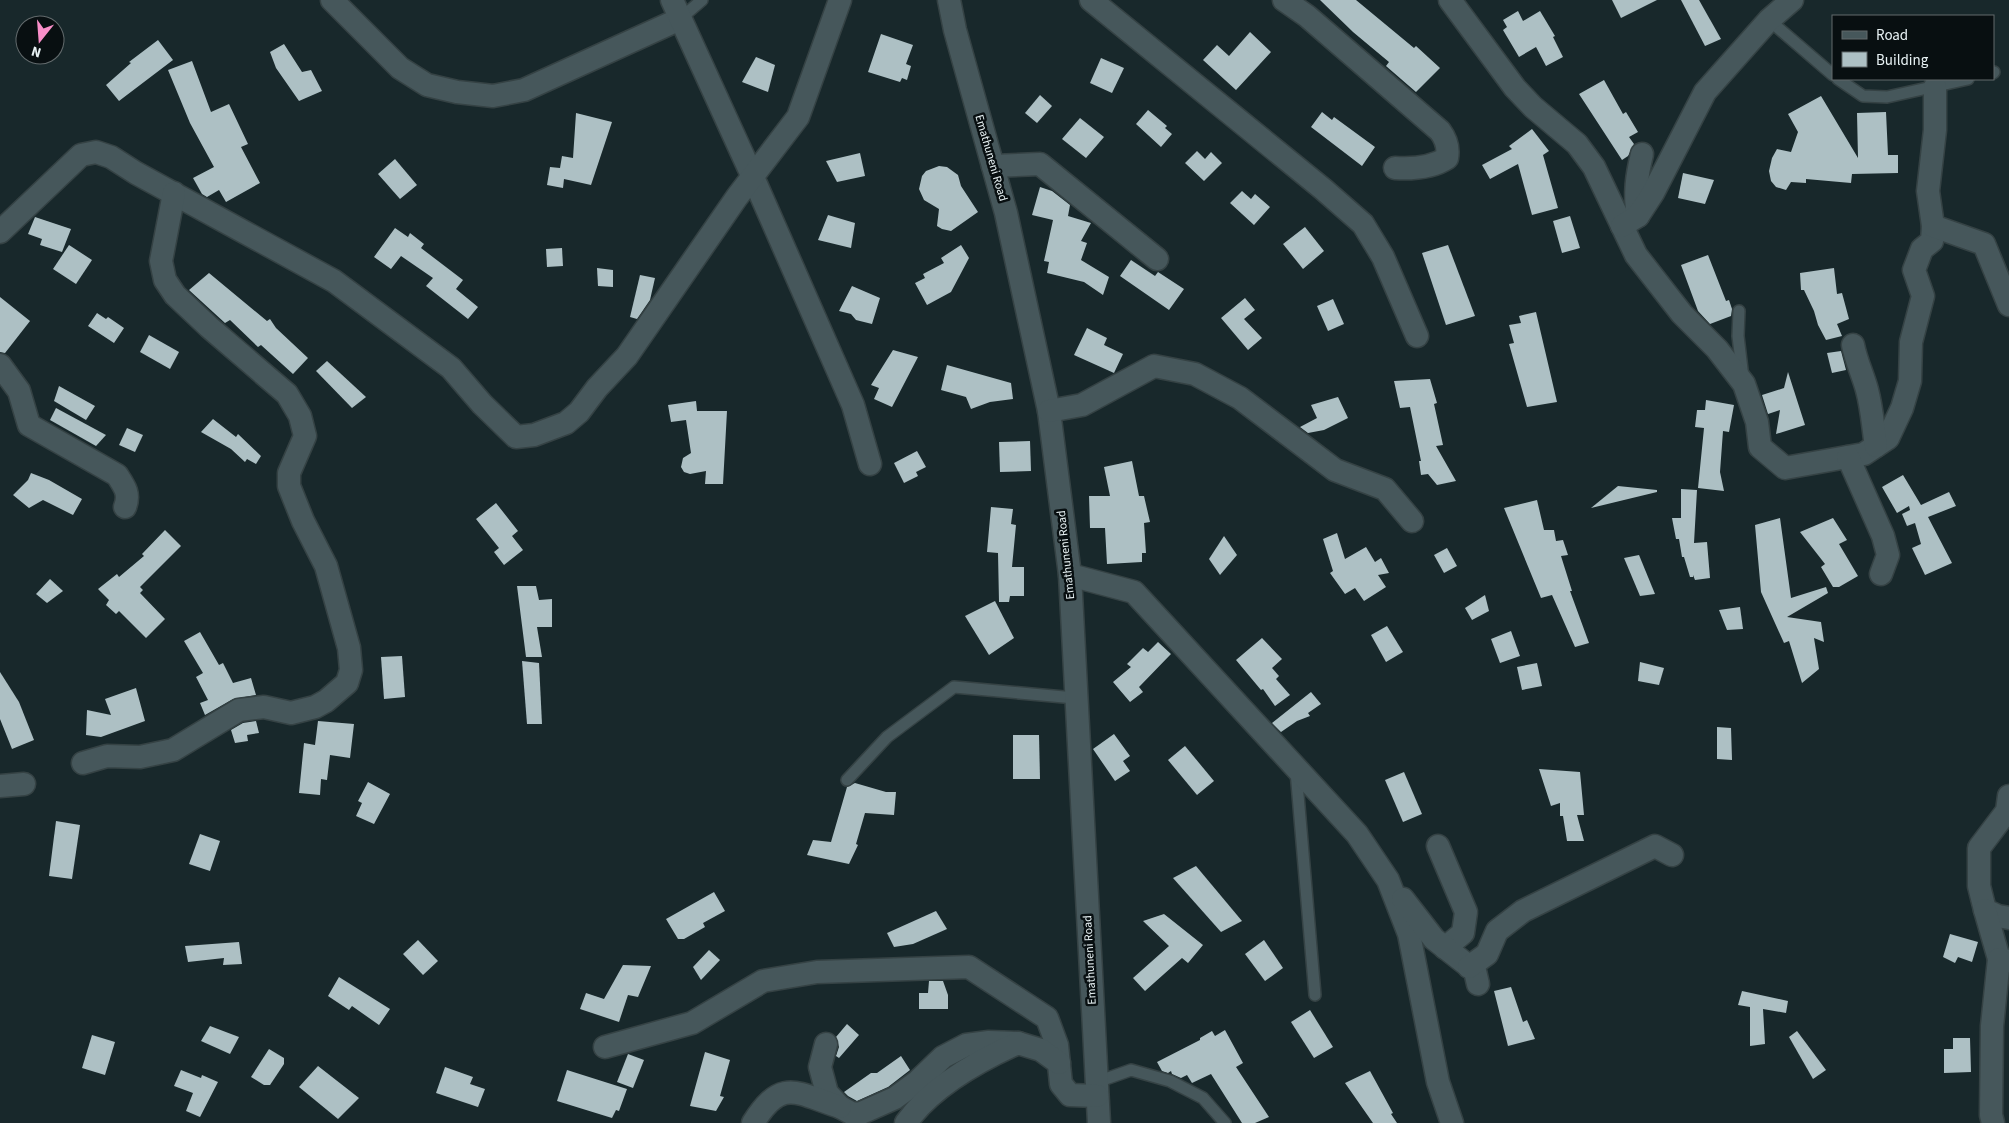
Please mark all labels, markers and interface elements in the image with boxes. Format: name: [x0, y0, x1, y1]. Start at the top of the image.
north arrow: [15, 15, 65, 65]
legend: [1832, 15, 1994, 80]
text: Road: [1876, 25, 1908, 46]
text: N: [29, 41, 44, 62]
text: Building: [1876, 50, 1929, 71]
street label: Emathuneni Road: [970, 113, 1012, 203]
street label: Emathuneni Road: [1053, 510, 1079, 600]
street label: Emathuneni Road: [1079, 915, 1101, 1005]

